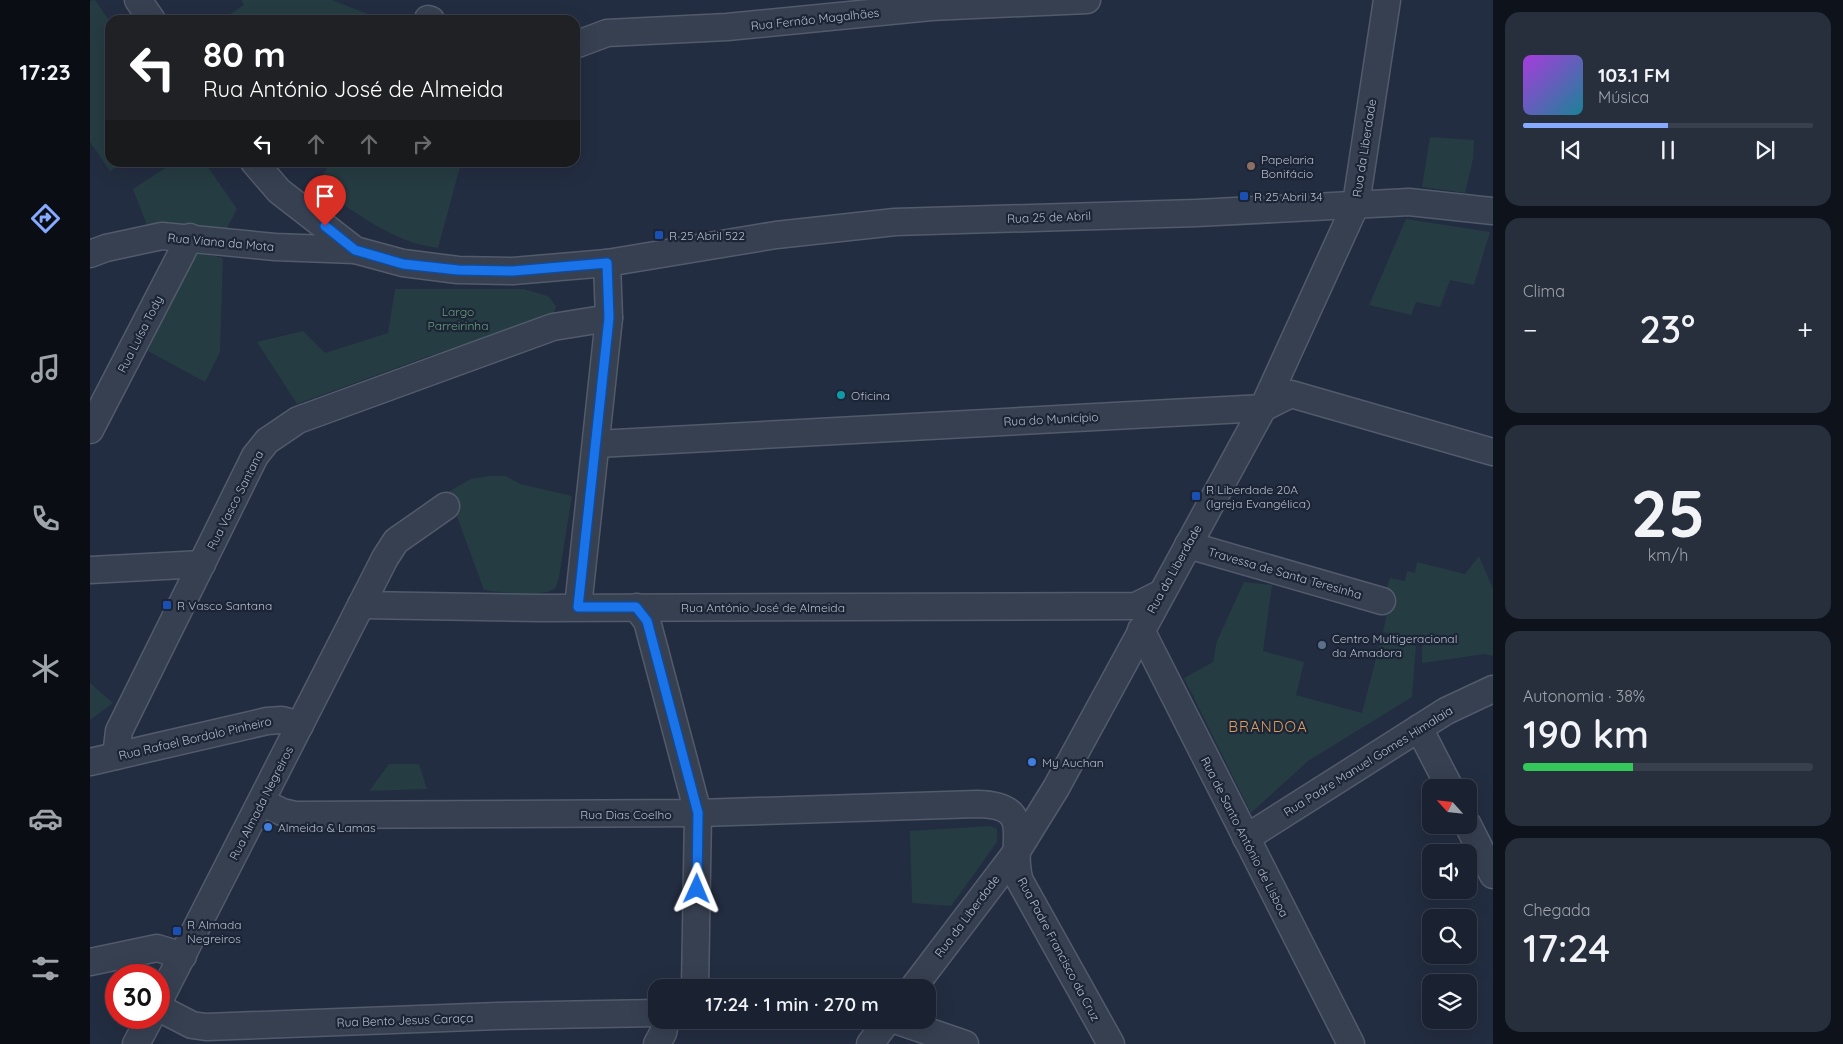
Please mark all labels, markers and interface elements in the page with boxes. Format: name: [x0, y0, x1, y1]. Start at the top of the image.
street label: Rua Fernão Magalhães: [750, 5, 880, 33]
text: 80 m: [203, 32, 286, 76]
icon: left: [120, 35, 185, 100]
text: 17:23: [20, 58, 70, 86]
text: 103.1 FM: [1598, 63, 1670, 87]
text: Rua António José de Almeida: [203, 75, 503, 103]
text: Música: [1598, 87, 1649, 107]
street label: Rua da Liberdade: [1349, 98, 1379, 198]
icon: left: [249, 130, 277, 158]
icon: ahead: [302, 130, 330, 158]
icon: ahead: [355, 130, 383, 158]
icon: right: [408, 130, 436, 158]
icon: previous: [1557, 136, 1585, 164]
icon: pause: [1654, 136, 1682, 164]
icon: next: [1751, 136, 1779, 164]
place label: Papelaria Bonifácio: [1261, 152, 1314, 181]
marker: Papelaria Bonifácio: [1245, 160, 1257, 172]
pin: [304, 175, 346, 226]
icon: arrive: [311, 182, 339, 210]
place label: R 25 Abril 34: [1254, 189, 1323, 204]
marker: R 25 Abril 34: [1238, 190, 1250, 202]
icon: directions: [28, 201, 63, 236]
street label: Rua 25 de Abril: [1007, 208, 1091, 226]
place label: R 25 Abril 522: [669, 228, 745, 243]
marker: R 25 Abril 522: [653, 229, 665, 241]
street label: Rua Viana da Mota: [167, 230, 275, 254]
text: Clima: [1523, 281, 1565, 301]
street label: Rua Luísa Tody: [114, 293, 166, 375]
park label: Largo Parreirinha: [428, 304, 488, 333]
text: 23°: [1639, 305, 1695, 353]
text: −: [1523, 312, 1538, 347]
text: +: [1797, 312, 1813, 347]
icon: music: [28, 351, 63, 386]
place label: Oficina: [851, 388, 890, 403]
marker: Oficina: [835, 389, 847, 401]
street label: Rua do Município: [1003, 409, 1099, 429]
street label: Rua Vasco Santana: [204, 448, 266, 552]
text: 25: [1631, 472, 1705, 553]
place label: R Liberdade 20A (Igreja Evangélica): [1206, 482, 1310, 511]
marker: R Liberdade 20A (Igreja Evangélica): [1190, 490, 1202, 502]
icon: phone: [28, 501, 63, 536]
street label: Rua da Liberdade: [1143, 522, 1205, 616]
street label: Travessa de Santa Teresinha: [1207, 544, 1363, 602]
text: km/h: [1648, 545, 1688, 565]
place label: R Vasco Santana: [177, 598, 272, 613]
marker: R Vasco Santana: [161, 599, 173, 611]
street label: Rua António José de Almeida: [681, 600, 845, 615]
place label: Centro Multigeracional da Amadora: [1332, 631, 1457, 660]
marker: Centro Multigeracional da Amadora: [1316, 639, 1328, 651]
icon: climate: [28, 651, 63, 686]
text: Autonomia · 38%: [1523, 686, 1645, 706]
street label: Rua Padre Manuel Gomes Himalaia: [1281, 703, 1455, 819]
text: 190 km: [1523, 710, 1649, 758]
street label: Rua Rafael Bordalo Pinheiro: [117, 713, 273, 763]
district label: BRANDOA: [1228, 717, 1308, 736]
street label: Rua Almada Negreiros: [226, 743, 296, 862]
street label: Rua de Santo António de Lisboa: [1198, 754, 1292, 920]
place label: My Auchan: [1042, 755, 1104, 770]
marker: My Auchan: [1026, 756, 1038, 768]
north arrow: [1422, 779, 1478, 834]
map controls: [1422, 779, 1477, 1029]
icon: car: [28, 801, 63, 836]
street label: Rua Dias Coelho: [580, 807, 672, 822]
place label: Almeida & Lamas: [278, 820, 376, 835]
marker: Almeida & Lamas: [262, 821, 274, 833]
button: sound: [1422, 844, 1477, 899]
position arrow: [670, 862, 722, 914]
street label: Rua da Liberdade: [931, 872, 1003, 960]
street label: Rua Padre Francisco da Cruz: [1015, 875, 1103, 1024]
text: Chegada: [1523, 900, 1591, 920]
button: search: [1422, 909, 1477, 964]
place label: R Almada Negreiros: [187, 917, 242, 946]
text: 17:24: [1523, 924, 1610, 972]
marker: R Almada Negreiros: [171, 925, 183, 937]
icon: filters: [28, 951, 63, 986]
speed limit sign: 30: [105, 964, 170, 1029]
button: layers: [1422, 974, 1477, 1029]
text: 17:24 · 1 min · 270 m: [705, 992, 879, 1016]
street label: Rua Bento Jesus Caraça: [336, 1010, 474, 1030]

